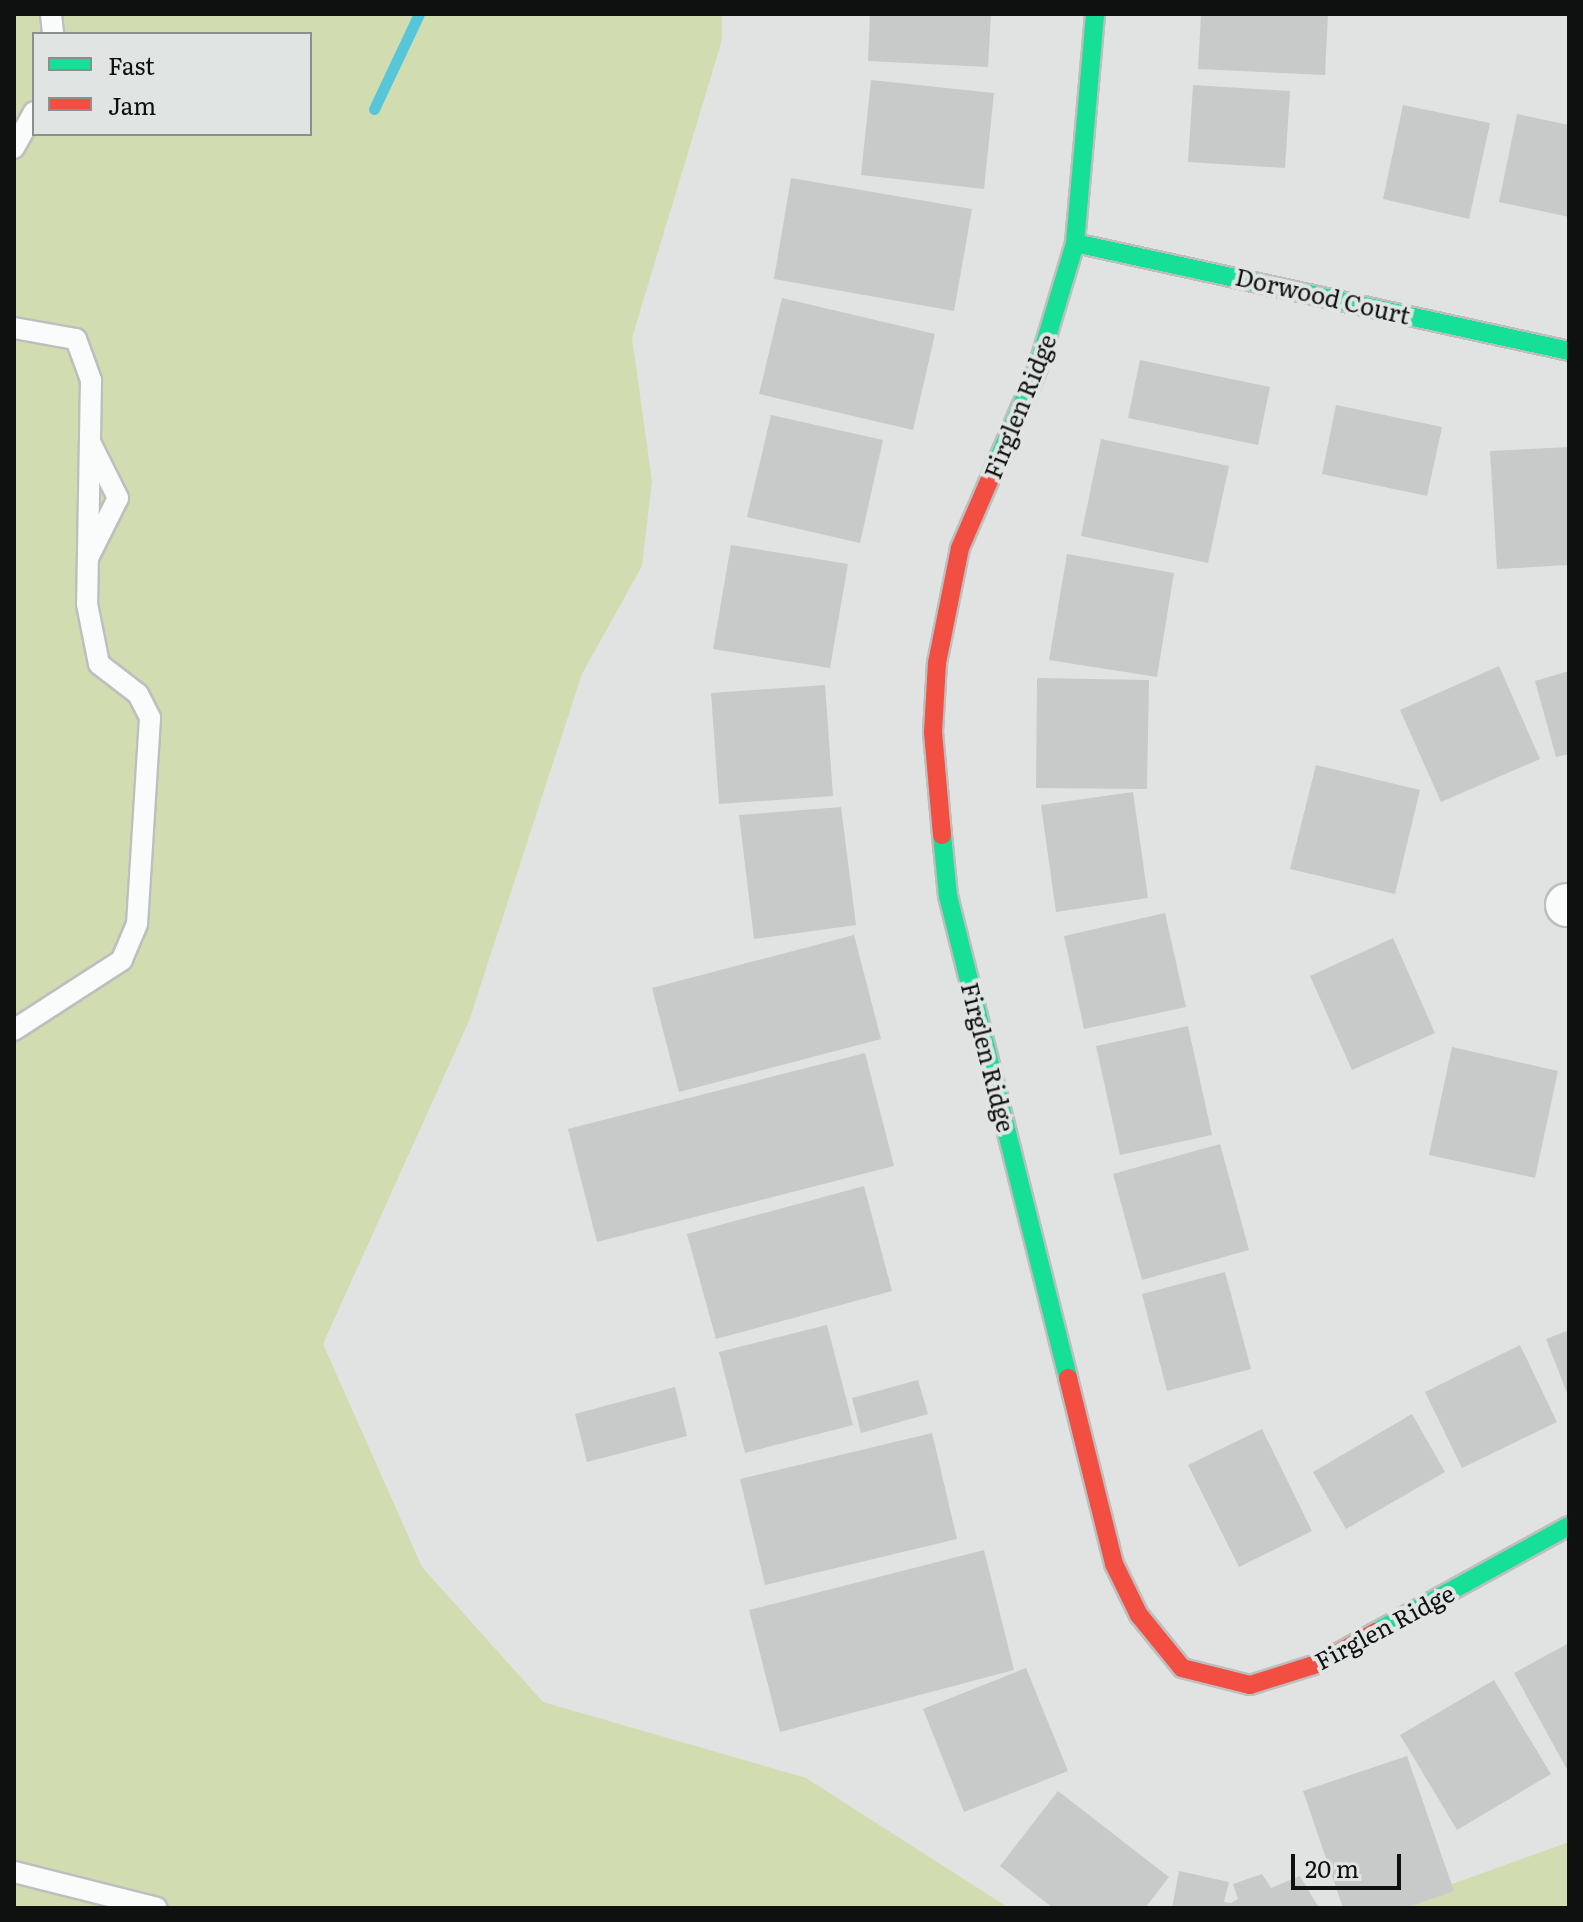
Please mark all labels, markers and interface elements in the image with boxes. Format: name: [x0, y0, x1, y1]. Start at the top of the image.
legend: [32, 32, 312, 136]
text: Fast: [108, 47, 155, 82]
text: Jam: [108, 87, 156, 122]
street label: Dorwood Court: [1233, 261, 1413, 329]
street label: Firglen Ridge: [977, 330, 1061, 482]
street label: Firglen Ridge: [956, 979, 1022, 1135]
street label: Firglen Ridge: [1310, 1577, 1458, 1675]
scale bar: [1295, 1838, 1405, 1888]
text: 20 m: [1305, 1850, 1359, 1885]

